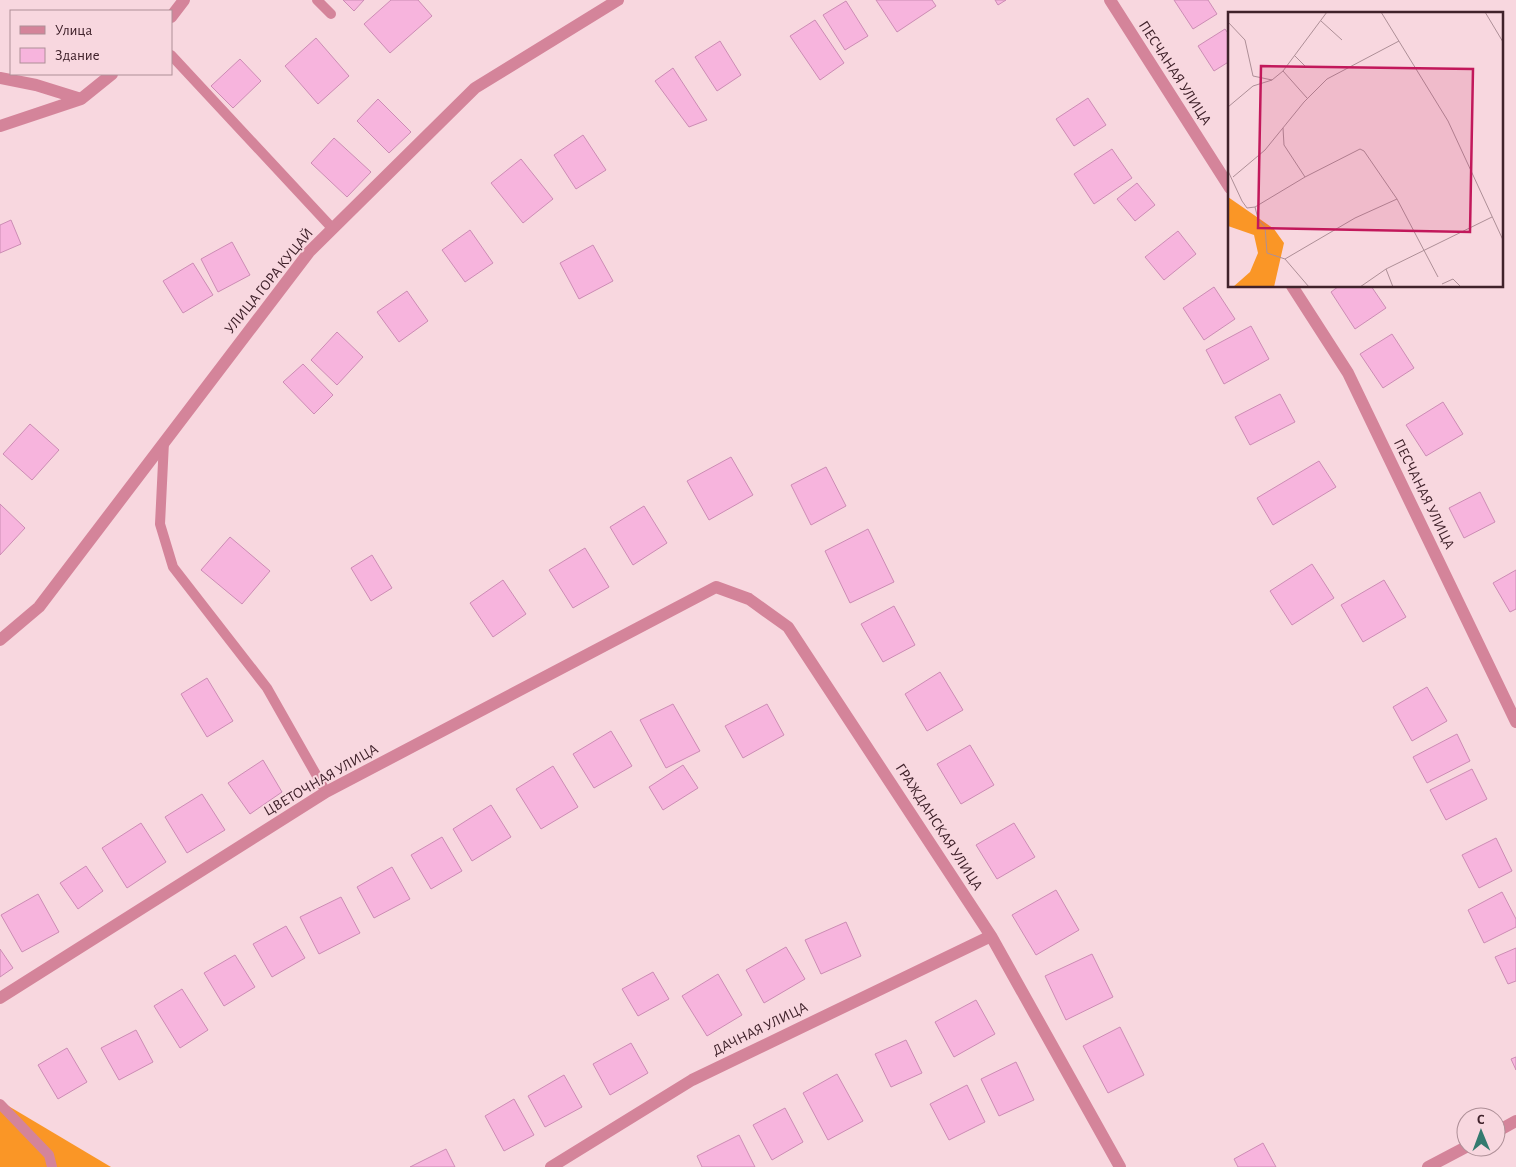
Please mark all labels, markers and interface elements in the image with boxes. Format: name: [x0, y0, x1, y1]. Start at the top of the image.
legend: [10, 10, 172, 75]
inset map: [1228, 12, 1504, 288]
street label: ПЕСЧАНАЯ УЛИЦА: [1136, 18, 1214, 128]
text: Улица: [55, 23, 92, 38]
text: Здание: [55, 48, 100, 63]
street label: УЛИЦА ГОРА КУЦАЙ: [222, 225, 316, 337]
street label: ПЕСЧАНАЯ УЛИЦА: [1391, 436, 1457, 552]
street label: ЦВЕТОЧНАЯ УЛИЦА: [261, 741, 381, 819]
street label: ГРАЖДАНСКАЯ УЛИЦА: [893, 761, 986, 893]
street label: ДАЧНАЯ УЛИЦА: [710, 999, 810, 1059]
north arrow: [1456, 1107, 1506, 1157]
text: С: [1477, 1113, 1485, 1127]

